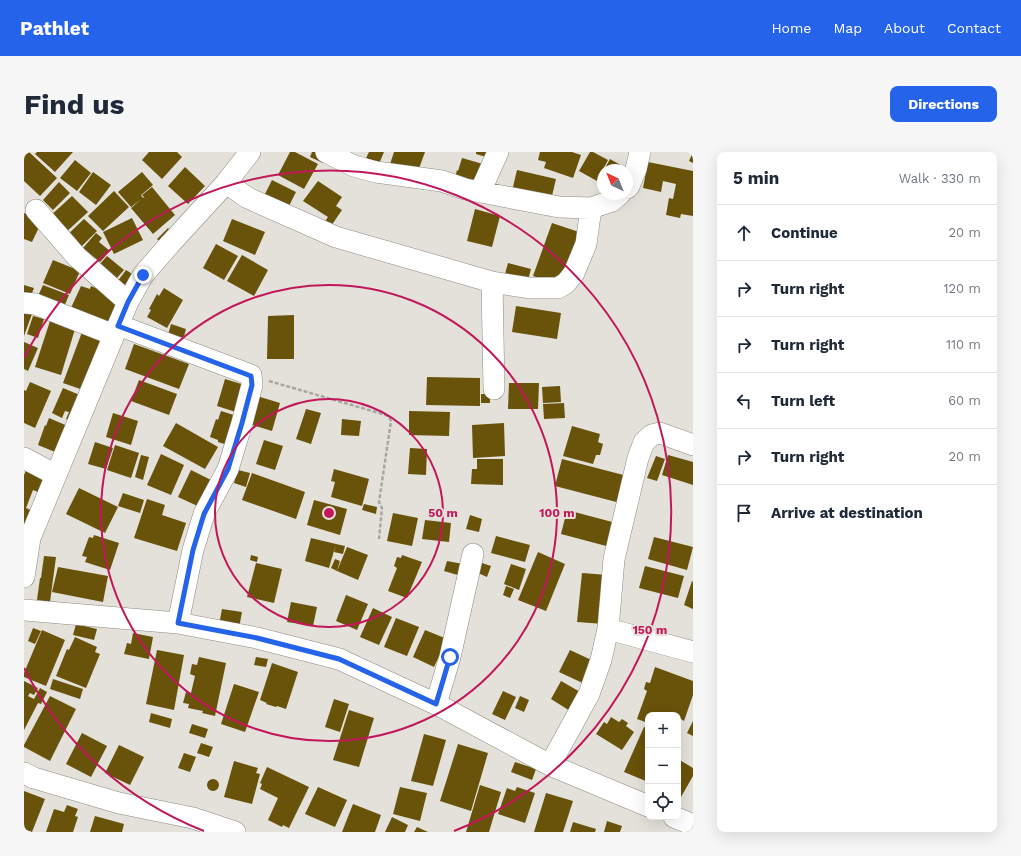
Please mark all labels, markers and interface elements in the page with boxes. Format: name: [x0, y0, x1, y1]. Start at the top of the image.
text: Pathlet: [20, 17, 89, 40]
text: Home: [771, 20, 811, 36]
text: Map: [833, 20, 862, 36]
text: About: [884, 20, 925, 36]
text: Contact: [947, 20, 1001, 36]
button: Directions: [890, 86, 997, 122]
text: Find us: [24, 88, 124, 121]
north arrow: [597, 164, 633, 200]
text: 5 min: [733, 168, 779, 188]
text: Walk · 330 m: [899, 171, 981, 186]
icon: ahead: [733, 222, 755, 244]
text: Continue: [771, 224, 838, 242]
text: 20 m: [949, 225, 981, 240]
route end: [134, 266, 152, 284]
icon: right: [733, 278, 755, 300]
text: Turn right: [771, 280, 844, 298]
text: 120 m: [943, 281, 981, 296]
icon: right: [733, 334, 755, 356]
text: Turn right: [771, 336, 844, 354]
text: 110 m: [946, 337, 981, 352]
icon: left: [733, 390, 755, 412]
text: Turn left: [771, 392, 835, 410]
text: 60 m: [948, 393, 981, 408]
icon: right: [733, 446, 755, 468]
text: Turn right: [771, 448, 844, 466]
text: 20 m: [949, 449, 981, 464]
icon: arrive: [733, 502, 755, 524]
text: Arrive at destination: [771, 504, 923, 522]
centre of rings: [322, 506, 336, 520]
text: 50 m: [428, 506, 458, 520]
text: 100 m: [539, 506, 575, 520]
text: 150 m: [633, 623, 667, 637]
route start: [441, 648, 459, 666]
map controls: [645, 712, 681, 820]
button: +: [645, 712, 681, 748]
button: −: [645, 748, 681, 784]
button: locate: [645, 784, 681, 820]

